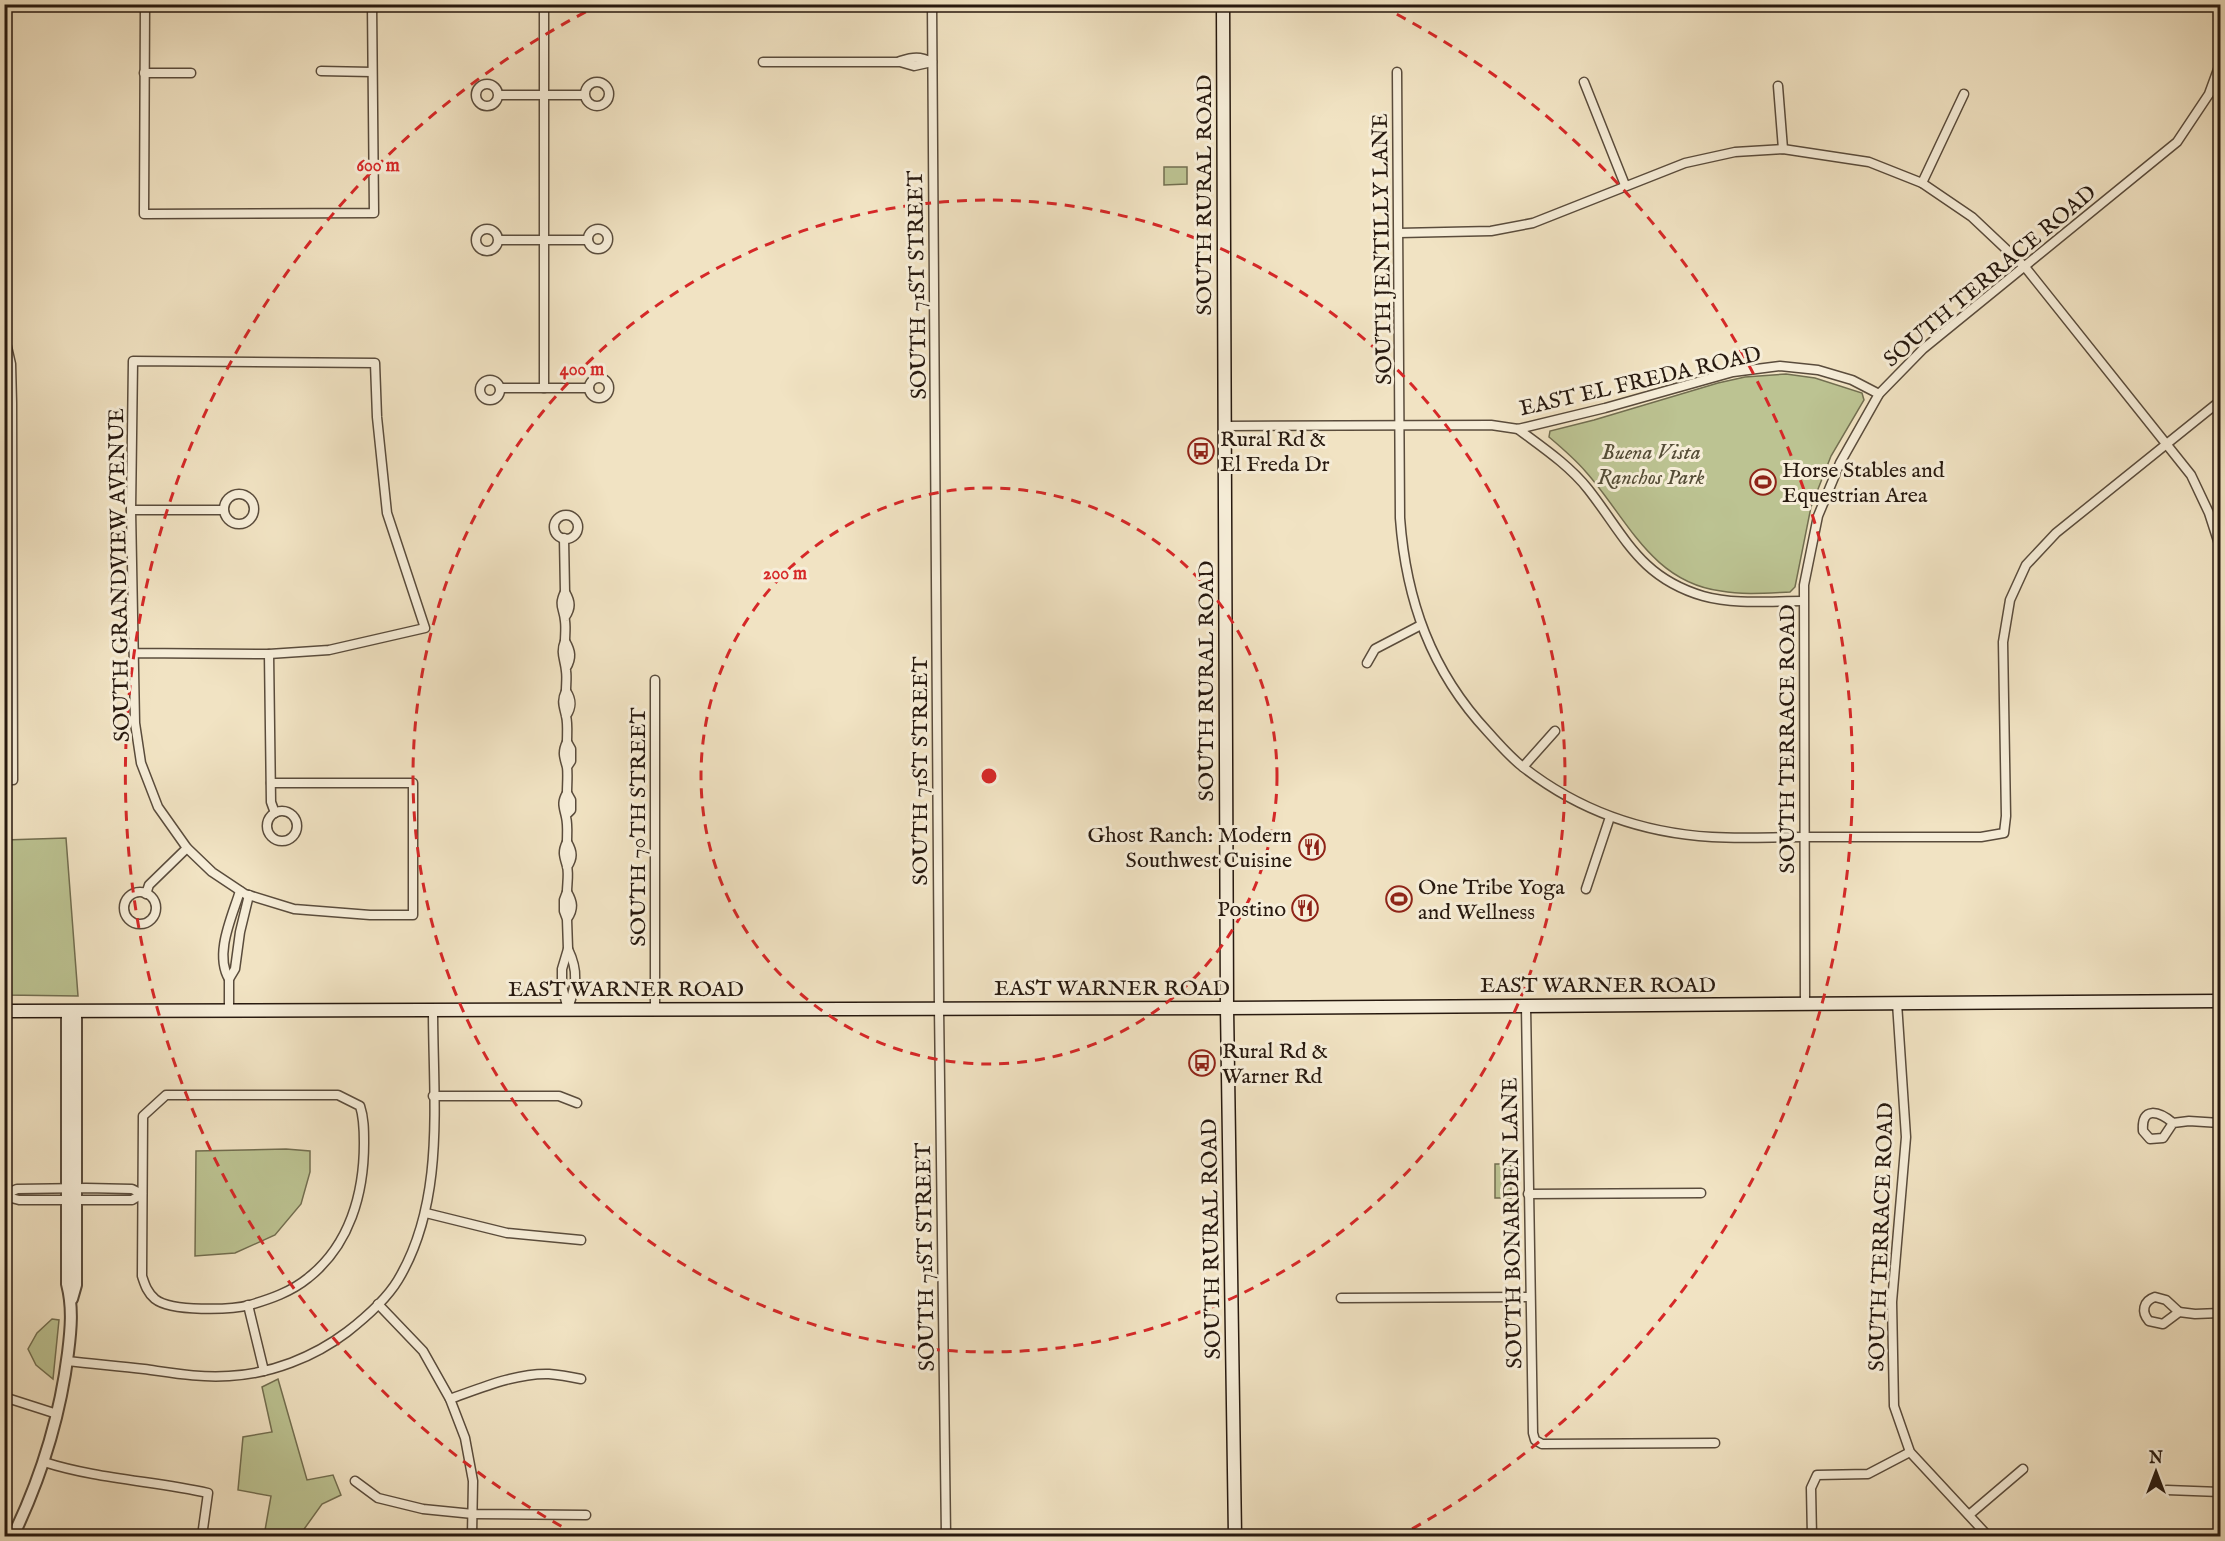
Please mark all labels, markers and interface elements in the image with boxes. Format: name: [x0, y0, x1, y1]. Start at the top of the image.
street label: SOUTH RURAL ROAD: [1191, 75, 1219, 315]
street label: SOUTH JENTILLY LANE: [1367, 113, 1399, 385]
text: 600 m: [356, 155, 400, 178]
street label: SOUTH 71ST STREET: [902, 170, 934, 400]
street label: SOUTH TERRACE ROAD: [1878, 179, 2102, 374]
street label: EAST EL FREDA ROAD: [1517, 341, 1764, 423]
text: 400 m: [560, 359, 604, 382]
street label: SOUTH GRANDVIEW AVENUE: [103, 408, 137, 742]
place label: Rural Rd & El Freda Dr: [1220, 426, 1330, 479]
bus stop icon: Rural Rd & El Freda Dr: [1186, 436, 1216, 466]
park label: Buena Vista Ranchos Park: [1597, 439, 1705, 492]
place label: Horse Stables and Equestrian Area: [1782, 457, 1945, 510]
sports icon: Horse Stables and Equestrian Area: [1748, 467, 1778, 497]
street label: SOUTH RURAL ROAD: [1193, 561, 1221, 801]
text: 200 m: [763, 563, 807, 586]
street label: SOUTH TERRACE ROAD: [1774, 604, 1802, 874]
street label: SOUTH 71ST STREET: [907, 657, 935, 885]
street label: SOUTH 70TH STREET: [625, 707, 653, 947]
centre of rings: [979, 766, 999, 786]
place label: Ghost Ranch: Modern Southwest Cuisine: [1087, 822, 1292, 875]
restaurant icon: Ghost Ranch: Modern Southwest Cuisine: [1297, 832, 1327, 862]
place label: One Tribe Yoga and Wellness: [1418, 874, 1565, 927]
sports icon: One Tribe Yoga and Wellness: [1384, 884, 1414, 914]
restaurant icon: Postino: [1290, 893, 1320, 923]
place label: Postino: [1217, 896, 1286, 924]
street label: EAST WARNER ROAD: [1480, 972, 1716, 1000]
street label: EAST WARNER ROAD: [994, 975, 1230, 1003]
street label: EAST WARNER ROAD: [508, 976, 744, 1004]
place label: Rural Rd & Warner Rd: [1222, 1038, 1328, 1091]
bus stop icon: Rural Rd & Warner Rd: [1187, 1048, 1217, 1078]
street label: SOUTH BONARDEN LANE: [1496, 1077, 1530, 1369]
street label: SOUTH TERRACE ROAD: [1863, 1102, 1901, 1372]
street label: SOUTH RURAL ROAD: [1196, 1118, 1228, 1360]
street label: SOUTH 71ST STREET: [910, 1142, 942, 1372]
north arrow: [2126, 1442, 2186, 1502]
text: N: [2148, 1449, 2163, 1469]

